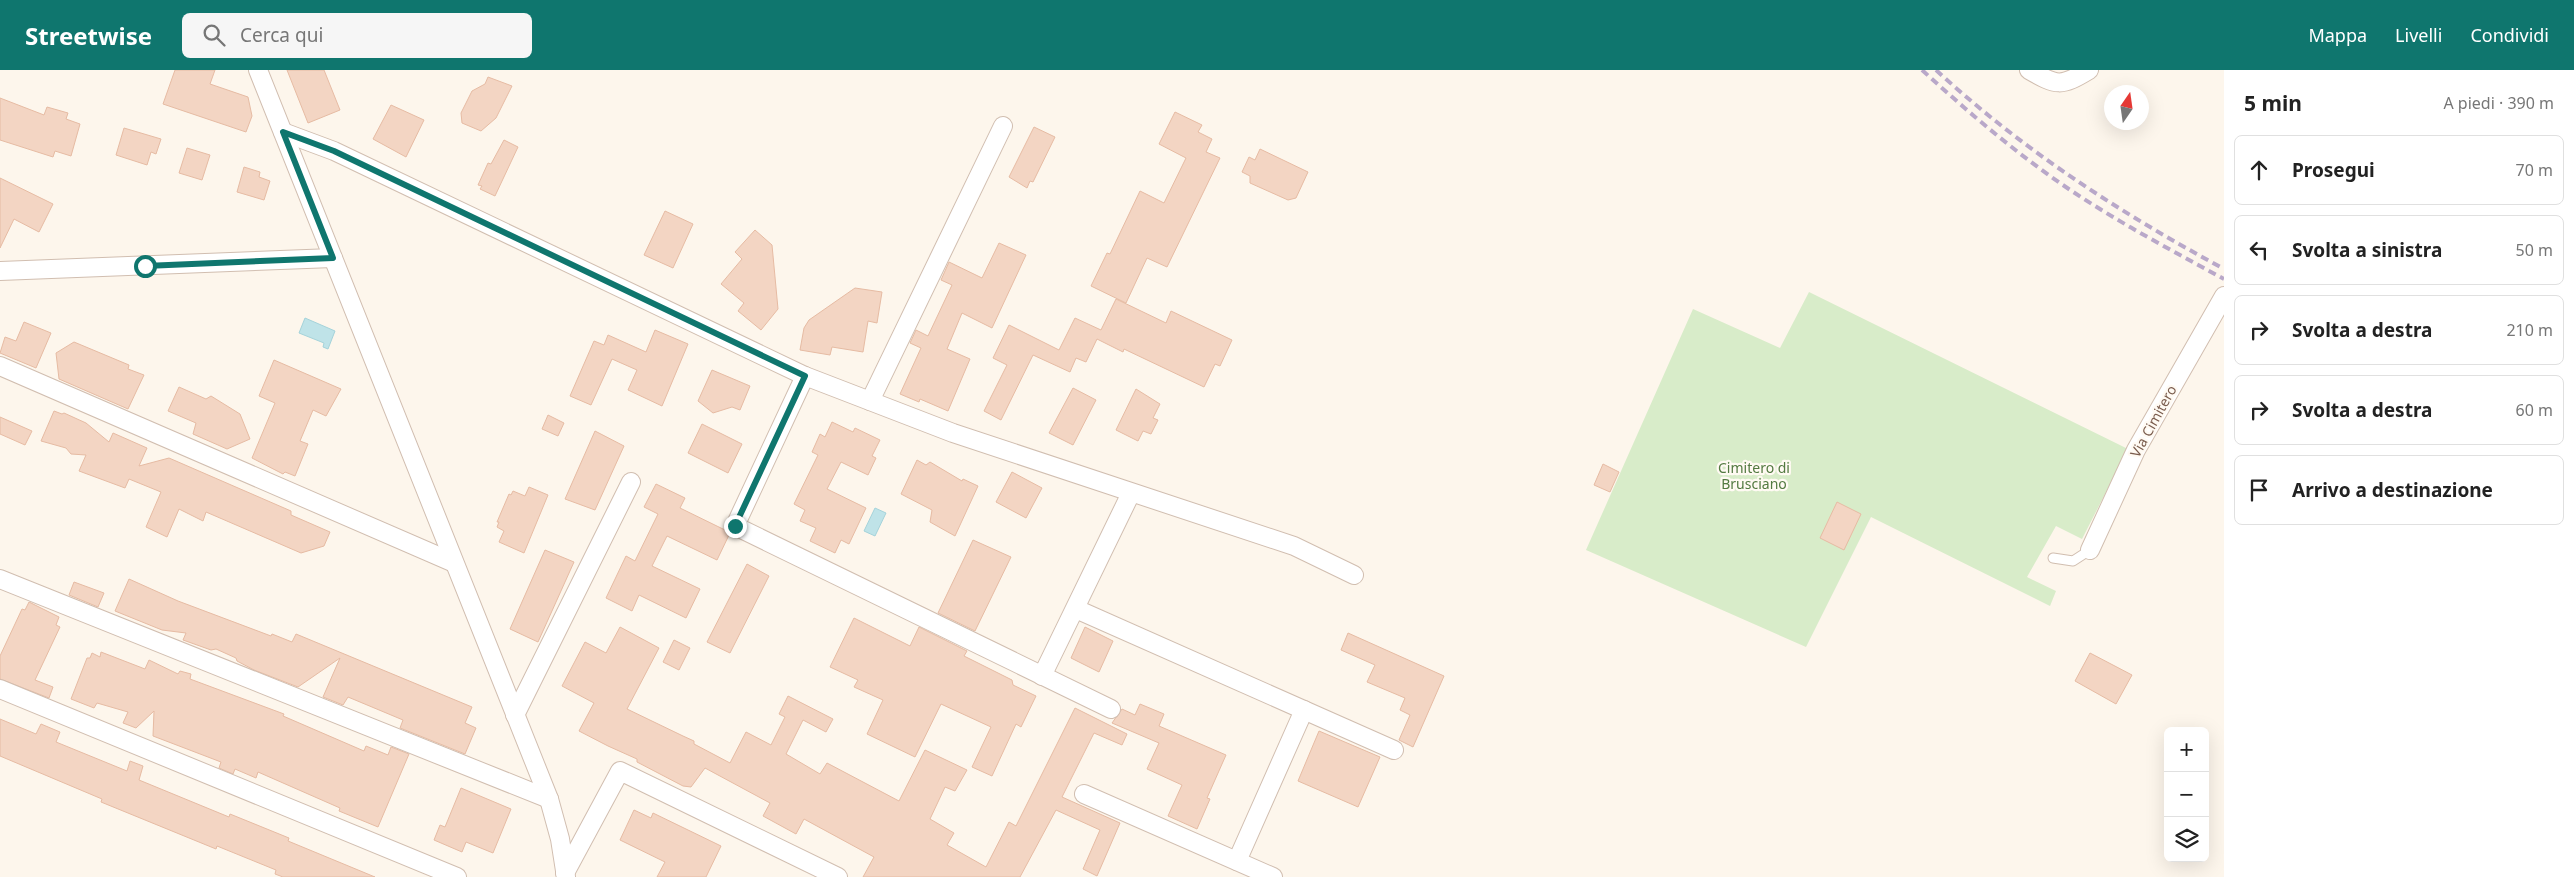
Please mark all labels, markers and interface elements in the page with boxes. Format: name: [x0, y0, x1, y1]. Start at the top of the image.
search box: [182, 13, 532, 58]
text: Streetwise: [25, 19, 152, 52]
icon: search: [200, 21, 228, 49]
text: Cerca qui: [240, 22, 323, 48]
text: Mappa: [2308, 23, 2367, 47]
text: Livelli: [2395, 23, 2442, 47]
text: Condividi: [2470, 23, 2549, 47]
north arrow: [2104, 85, 2149, 130]
text: 5 min: [2244, 89, 2302, 117]
text: A piedi · 390 m: [2443, 92, 2554, 114]
icon: ahead: [2245, 156, 2273, 184]
text: Prosegui: [2292, 157, 2375, 183]
text: 70 m: [2516, 159, 2553, 181]
icon: left: [2245, 236, 2273, 264]
text: Svolta a sinistra: [2292, 237, 2442, 263]
text: 50 m: [2516, 239, 2553, 261]
route start: [134, 255, 157, 278]
icon: right: [2245, 316, 2273, 344]
text: Svolta a destra: [2292, 317, 2432, 343]
text: 210 m: [2506, 319, 2553, 341]
street label: Via Cimitero: [2125, 382, 2181, 460]
icon: right: [2245, 396, 2273, 424]
text: Svolta a destra: [2292, 397, 2432, 423]
text: 60 m: [2516, 399, 2553, 421]
park label: Cimitero di Brusciano: [1718, 458, 1790, 493]
icon: arrive: [2245, 476, 2273, 504]
text: Arrivo a destinazione: [2292, 477, 2493, 503]
route end: [724, 515, 747, 538]
map controls: [2164, 727, 2209, 862]
button: +: [2164, 727, 2209, 772]
button: −: [2164, 772, 2209, 817]
button: layers: [2164, 817, 2209, 862]

